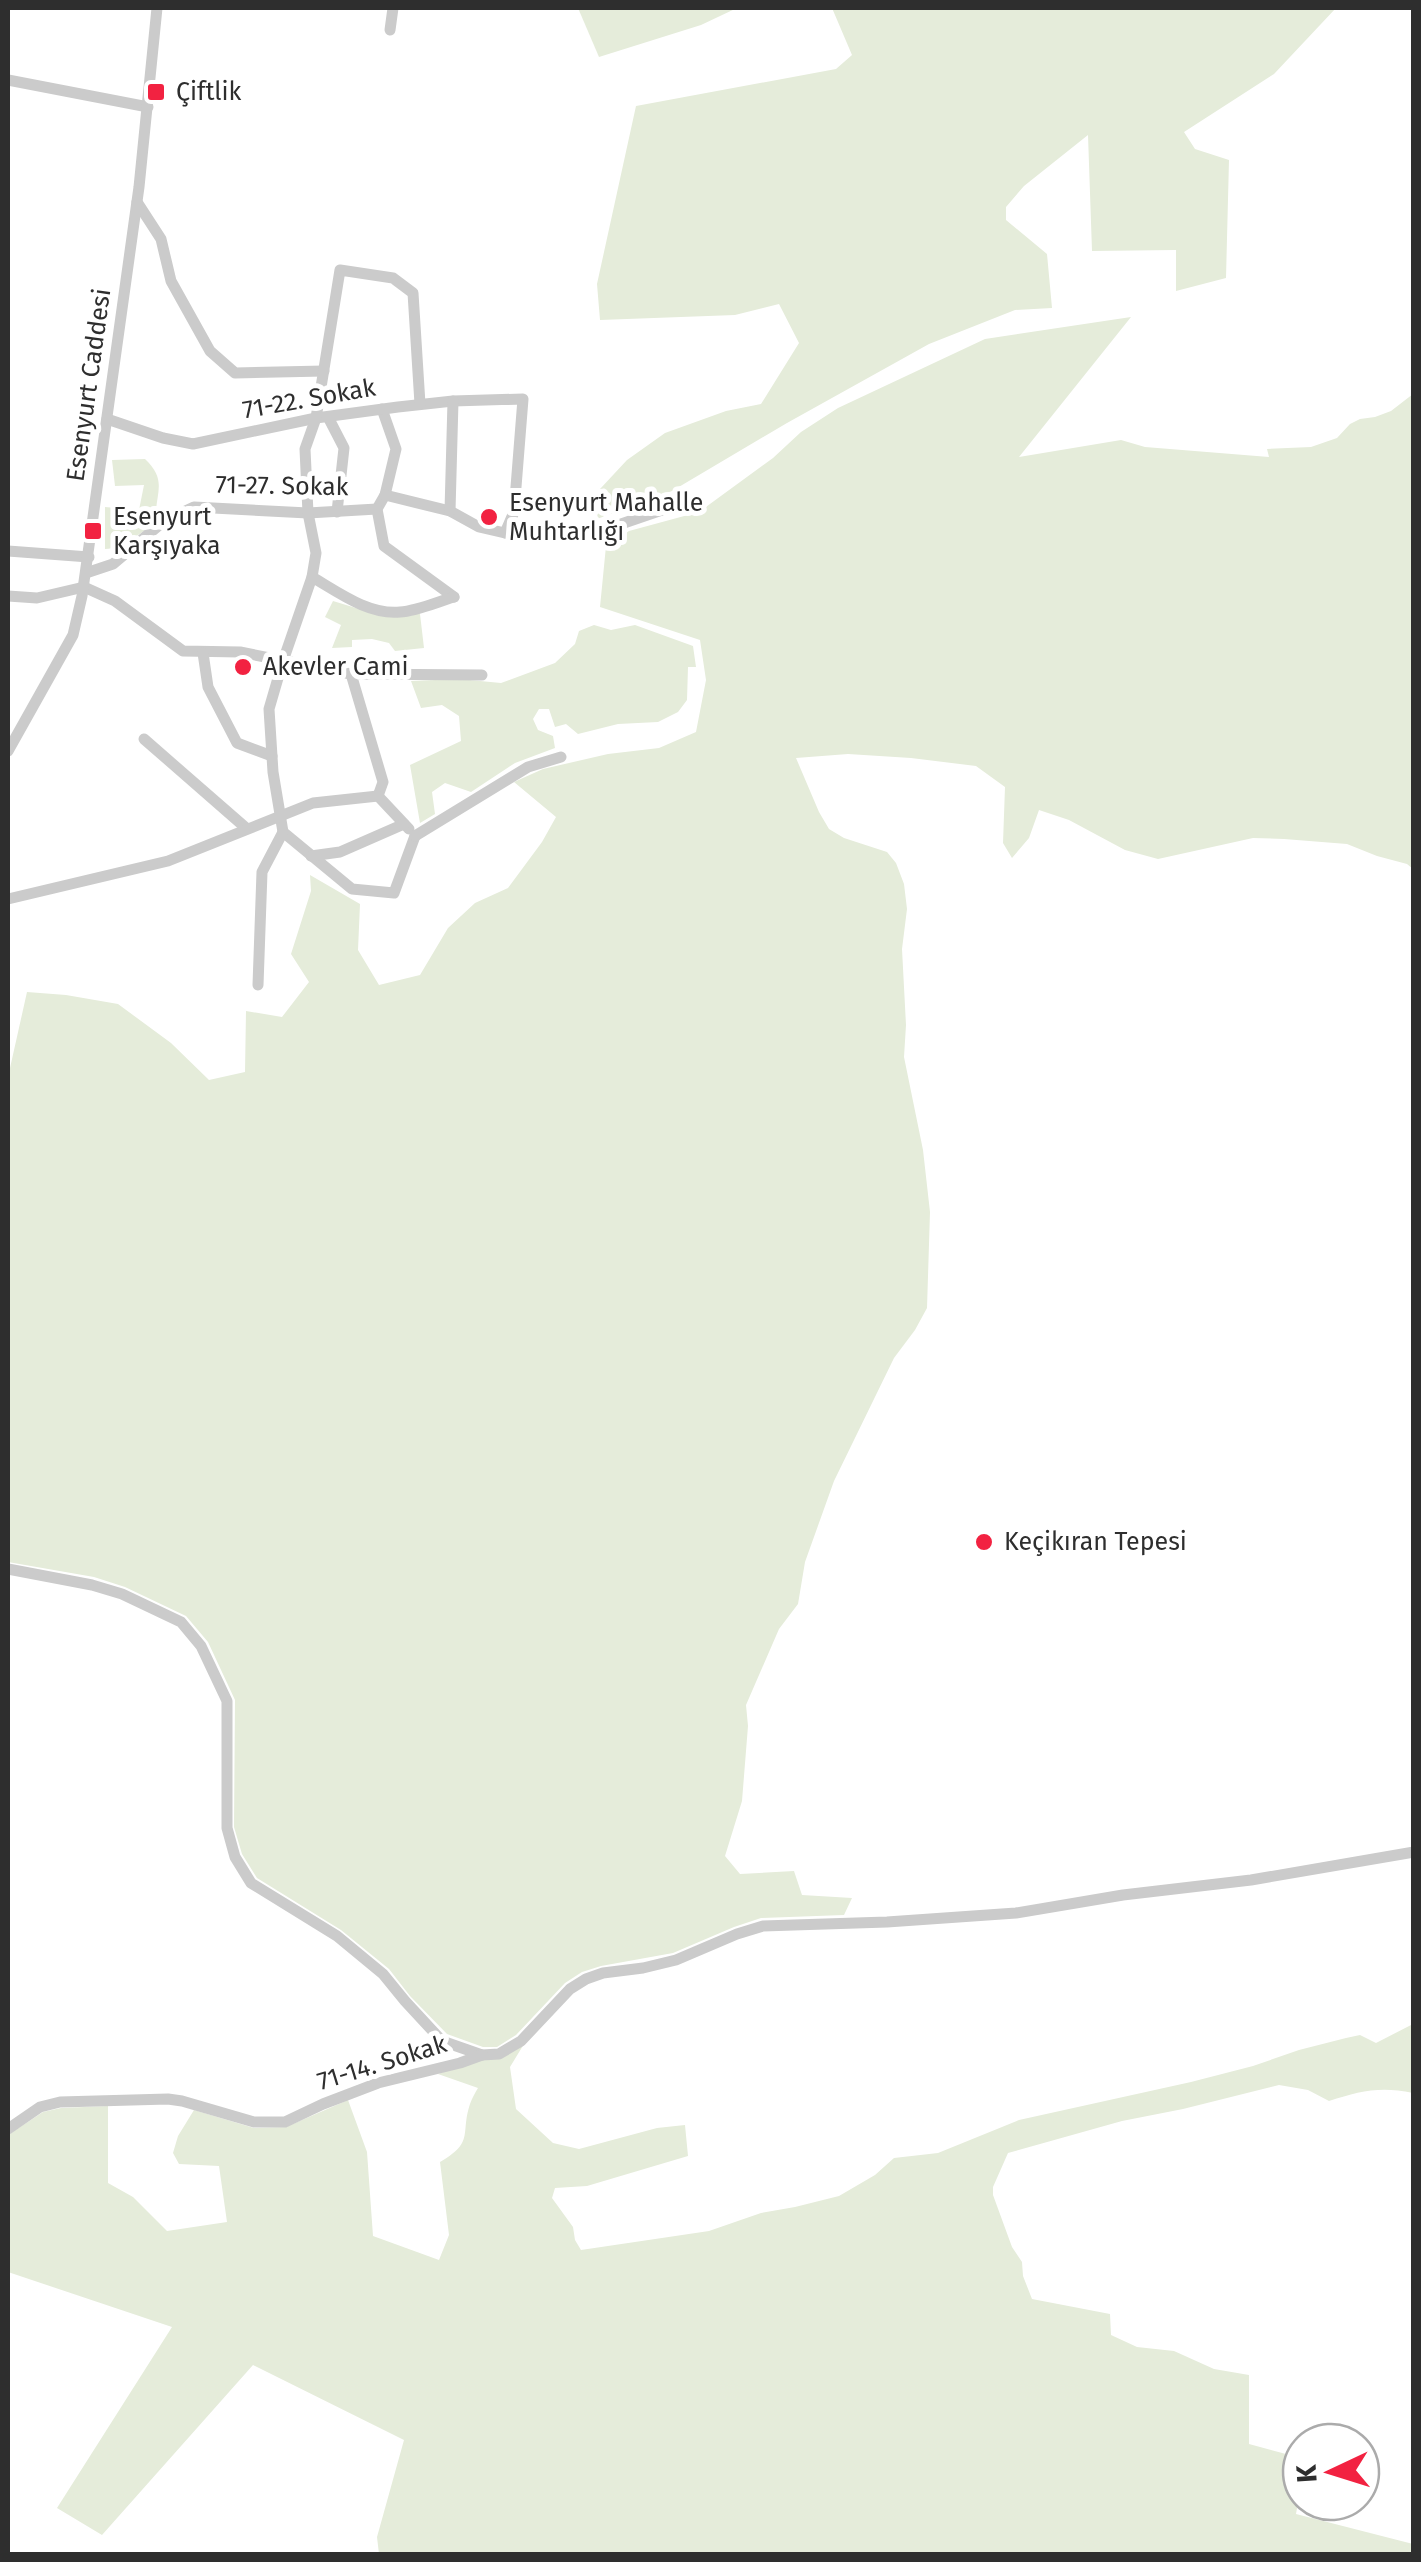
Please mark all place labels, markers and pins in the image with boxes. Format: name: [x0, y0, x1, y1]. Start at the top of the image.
place label: Çiftlik: [176, 77, 242, 107]
marker: Çiftlik: [145, 81, 167, 103]
place label: Esenyurt Mahalle Muhtarlığı: [509, 488, 703, 547]
place label: Esenyurt Karşıyaka: [113, 502, 221, 561]
marker: Esenyurt Mahalle Muhtarlığı: [478, 506, 500, 528]
marker: Esenyurt Karşıyaka: [82, 520, 104, 542]
place label: Akevler Cami: [263, 652, 409, 682]
marker: Akevler Cami: [232, 656, 254, 678]
place label: Keçikıran Tepesi: [1004, 1527, 1187, 1557]
marker: Keçikıran Tepesi: [973, 1531, 995, 1553]

